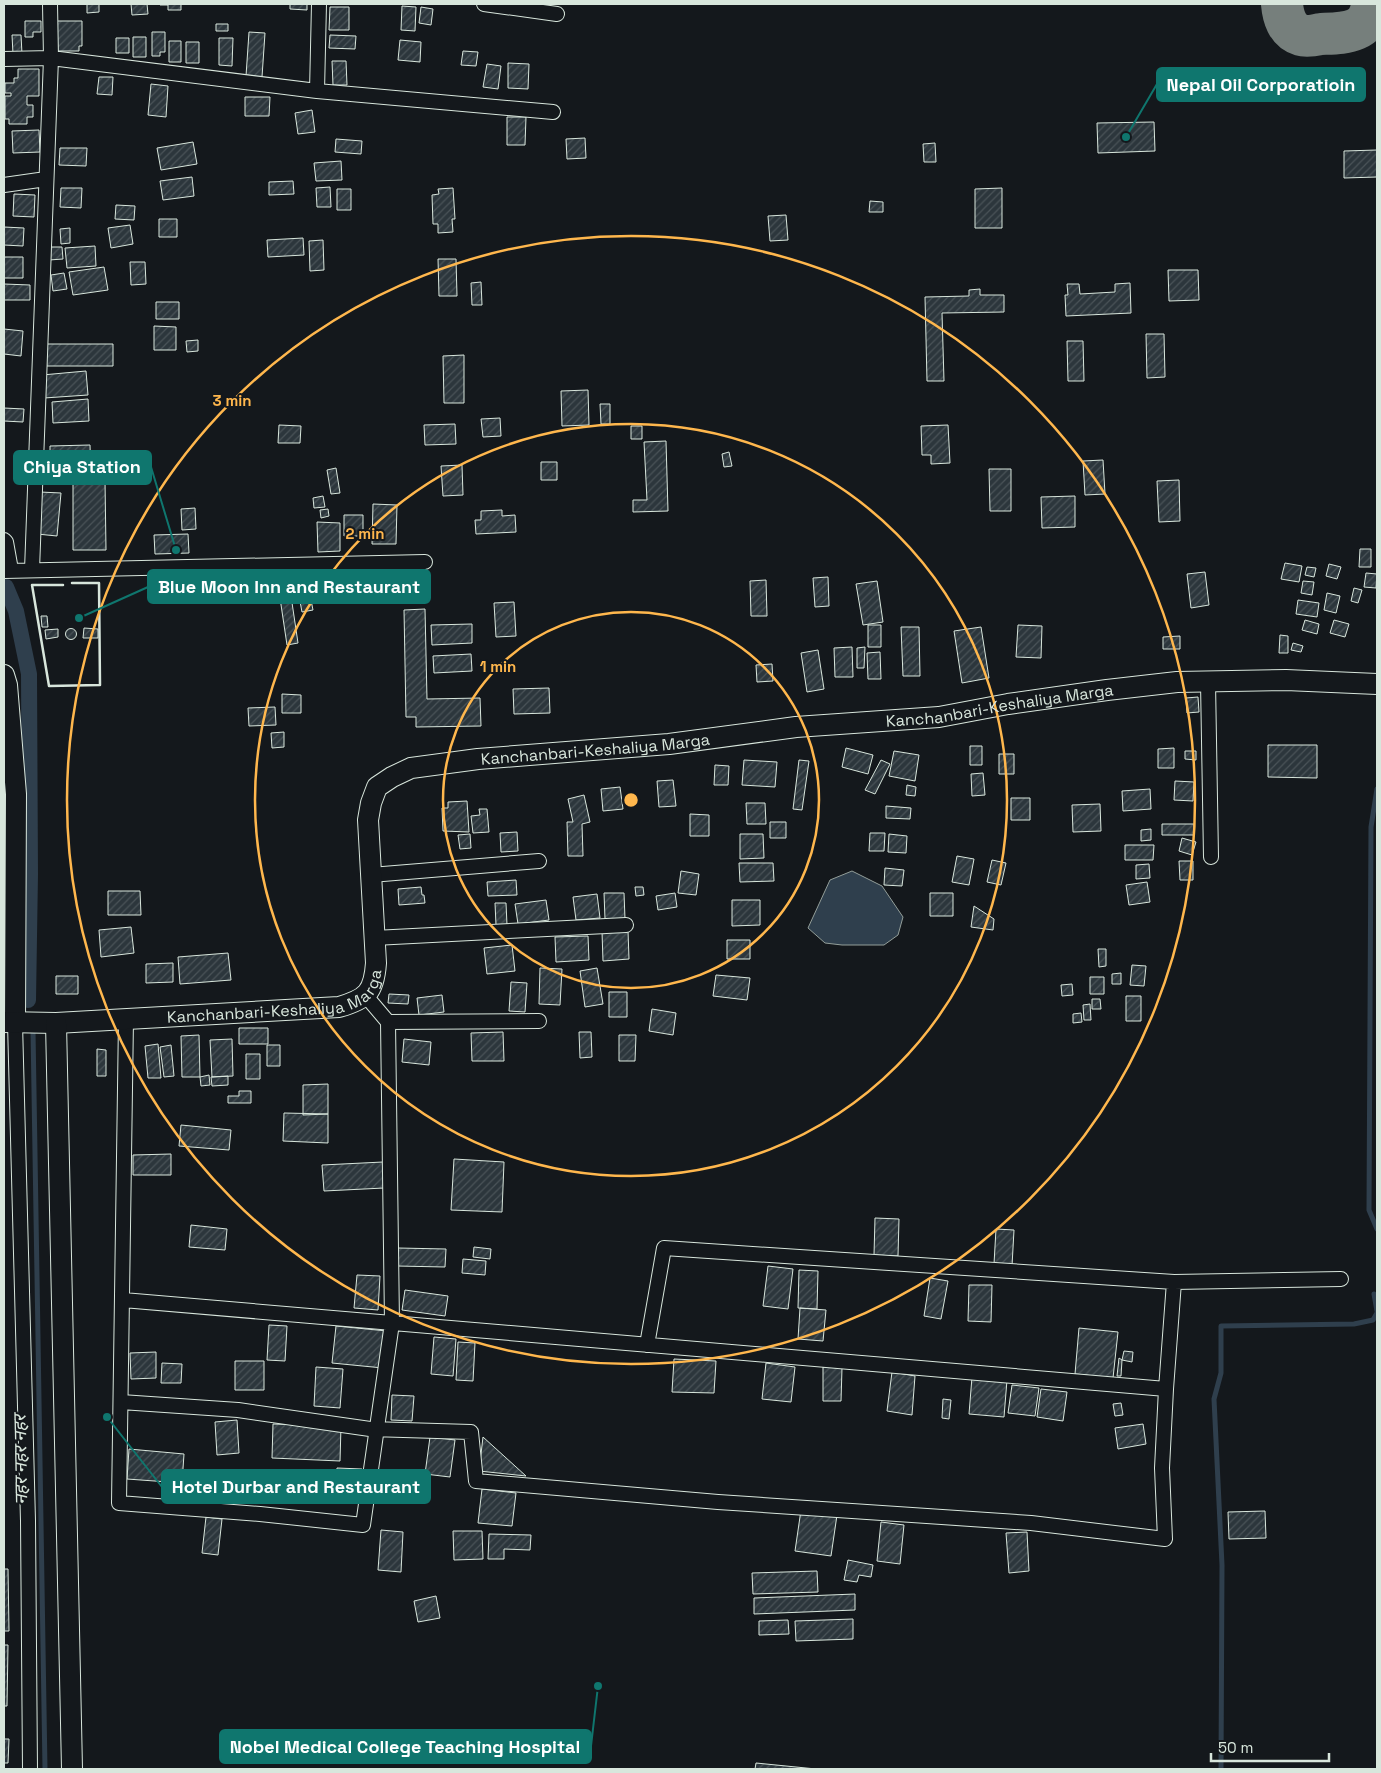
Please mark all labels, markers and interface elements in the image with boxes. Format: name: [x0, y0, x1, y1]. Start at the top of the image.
callout: Nepal Oil Corporatioin: [1157, 68, 1365, 101]
text: Nepal Oil Corporatioin: [1167, 73, 1355, 96]
text: 3 min: [213, 391, 251, 410]
callout: Chiya Station: [14, 451, 151, 484]
text: Chiya Station: [23, 455, 141, 478]
text: 2 min: [346, 524, 384, 543]
callout: Blue Moon Inn and Restaurant: [148, 570, 430, 603]
text: Blue Moon Inn and Restaurant: [158, 575, 420, 598]
text: 1 min: [480, 657, 516, 676]
street label: Kanchanbari-Keshaliya Marga: [885, 679, 1114, 731]
street label: Kanchanbari-Keshaliya Marga: [480, 728, 711, 769]
centre of rings: [622, 791, 640, 809]
street label: Kanchanbari-Keshaliya Marga: [166, 968, 386, 1027]
water label: नहर नहर नहर: [8, 1411, 32, 1505]
callout: Hotel Durbar and Restaurant: [162, 1470, 430, 1503]
text: Hotel Durbar and Restaurant: [172, 1475, 420, 1498]
callout: Nobel Medical College Teaching Hospital: [220, 1730, 591, 1763]
scale bar: [1211, 1730, 1328, 1762]
text: Nobel Medical College Teaching Hospital: [230, 1735, 580, 1758]
text: 50 m: [1218, 1738, 1253, 1757]

